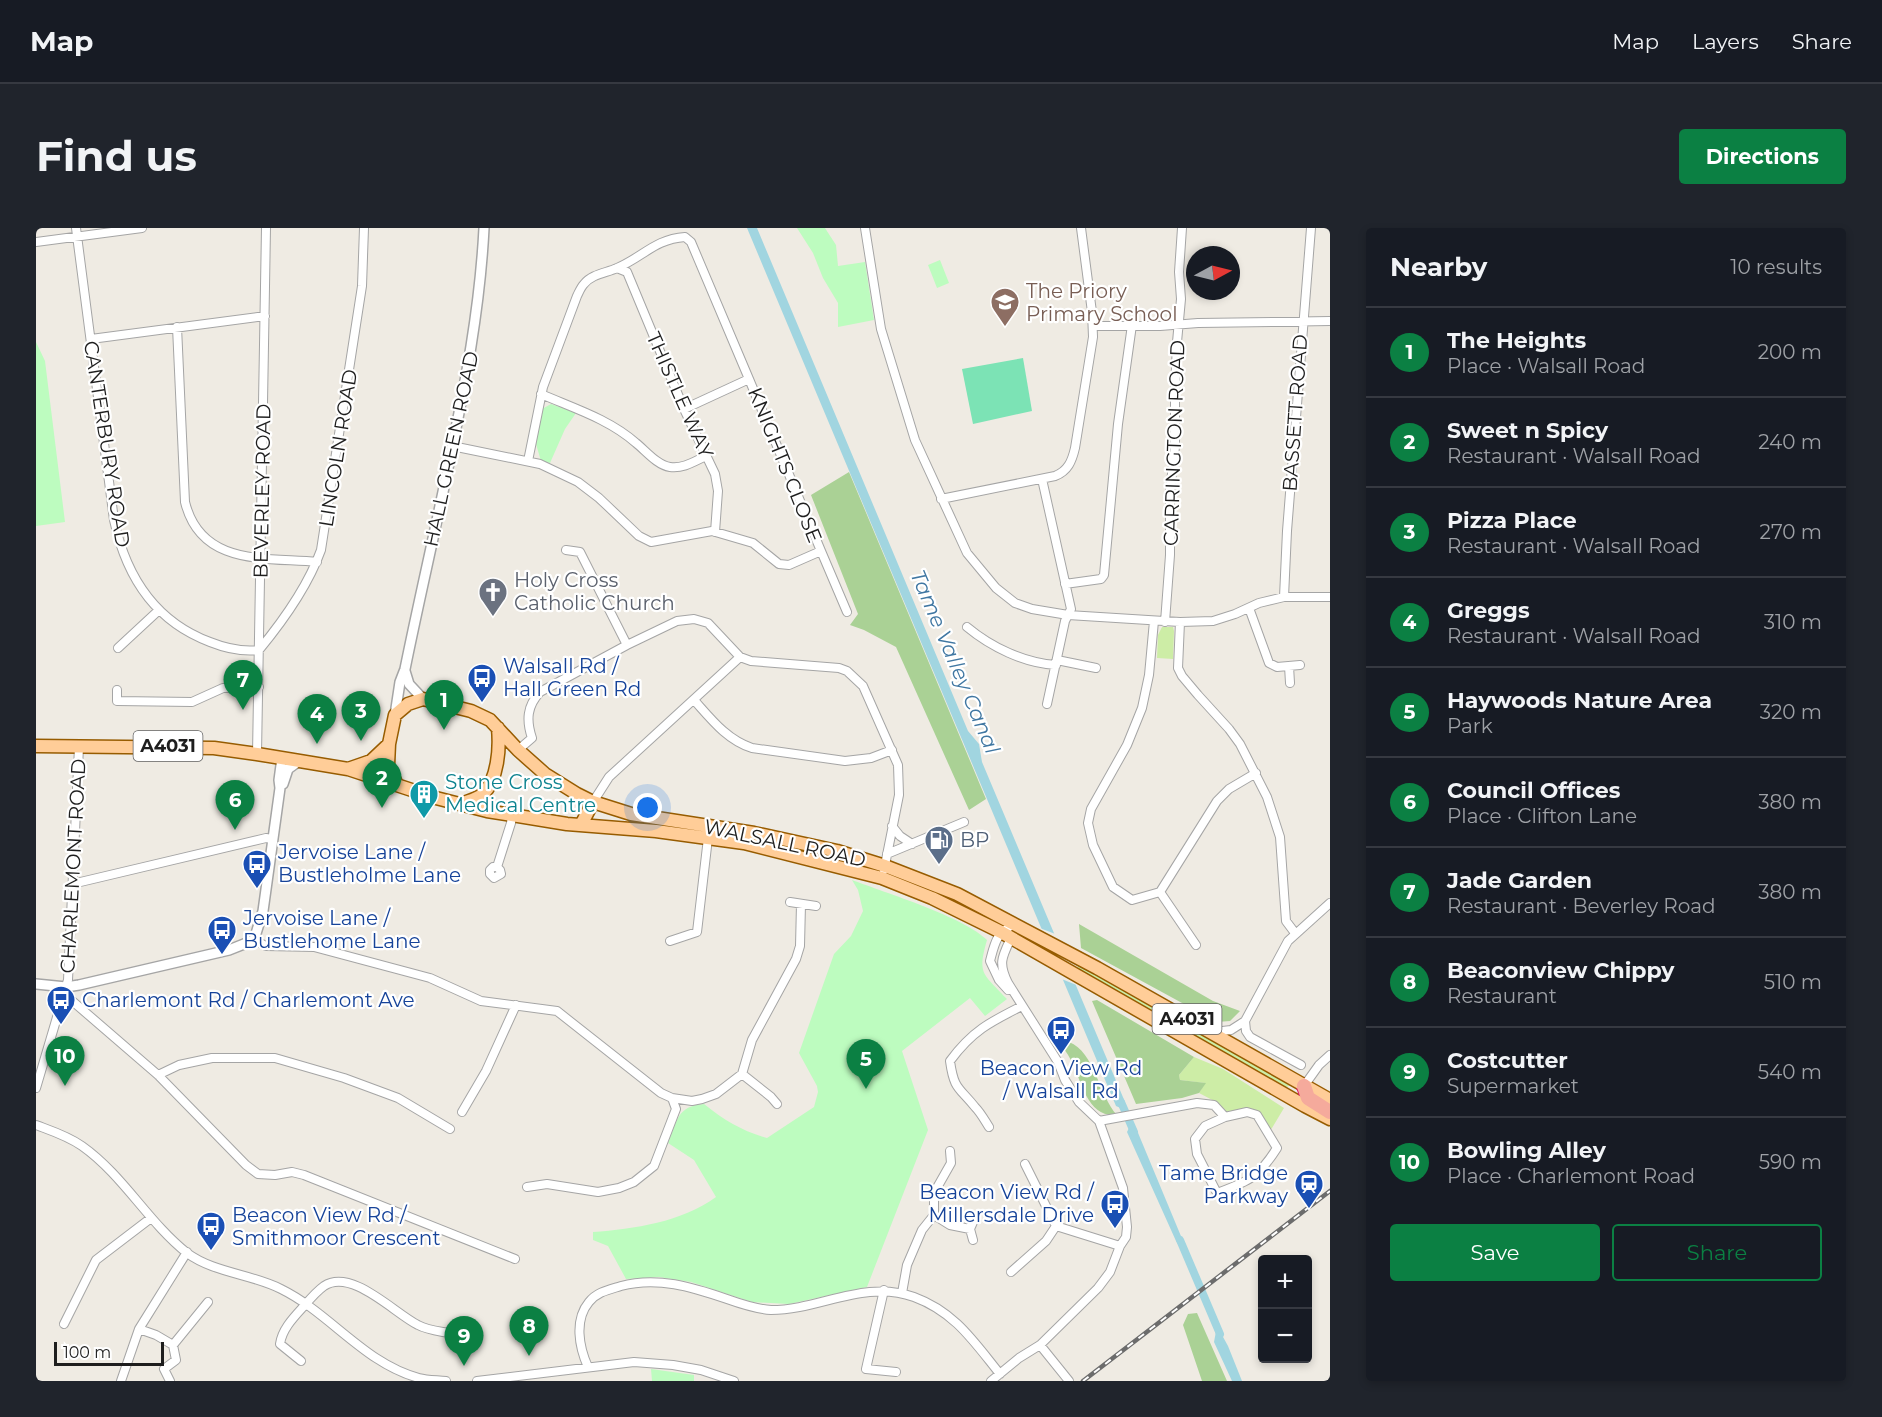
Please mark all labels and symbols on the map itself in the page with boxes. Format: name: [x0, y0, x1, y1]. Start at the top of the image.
north arrow: [1186, 246, 1240, 300]
place label: The Priory Primary School: [1026, 279, 1178, 326]
school or university icon: The Priory Primary School: [989, 286, 1021, 328]
street label: THISTLE WAY: [642, 328, 719, 462]
street label: BASSETT ROAD: [1278, 334, 1312, 492]
street label: CANTERBURY ROAD: [79, 339, 135, 549]
street label: CARRINGTON ROAD: [1158, 339, 1190, 547]
street label: HALL GREEN ROAD: [419, 349, 483, 549]
street label: LINCOLN ROAD: [314, 367, 362, 529]
street label: KNIGHTS CLOSE: [743, 384, 827, 546]
street label: BEVERLEY ROAD: [248, 404, 276, 578]
water label: Tame Valley Canal: [905, 566, 1006, 758]
place label: Holy Cross Catholic Church: [514, 568, 675, 615]
church icon: Holy Cross Catholic Church: [477, 576, 509, 618]
place label: Walsall Rd / Hall Green Rd: [503, 654, 641, 701]
pin: 7: [224, 660, 262, 710]
bus stop icon: Walsall Rd / Hall Green Rd: [466, 662, 498, 704]
pin: 1: [424, 680, 464, 730]
pin: 3: [342, 692, 380, 741]
pin: 4: [298, 694, 336, 744]
road number: A4031: [134, 731, 202, 761]
street label: CHARLEMONT ROAD: [55, 758, 91, 974]
pin: 2: [362, 758, 402, 808]
place label: Stone Cross Medical Centre: [445, 770, 596, 817]
building icon: Stone Cross Medical Centre: [408, 778, 440, 820]
pin: 6: [216, 780, 254, 830]
your location: [633, 793, 662, 822]
street label: WALSALL ROAD: [702, 814, 868, 872]
fuel station icon: BP: [923, 824, 955, 866]
place label: BP: [960, 828, 989, 852]
place label: Jervoise Lane / Bustleholme Lane: [277, 840, 461, 887]
bus stop icon: Jervoise Lane / Bustleholme Lane: [241, 848, 273, 890]
place label: Jervoise Lane / Bustlehome Lane: [242, 906, 421, 953]
bus stop icon: Jervoise Lane / Bustlehome Lane: [206, 914, 238, 956]
bus stop icon: Charlemont Rd / Charlemont Ave: [45, 984, 77, 1026]
place label: Charlemont Rd / Charlemont Ave: [82, 988, 415, 1012]
road number: A4031: [1152, 1004, 1222, 1034]
bus stop icon: Beacon View Rd / Walsall Rd: [1045, 1014, 1077, 1056]
pin: 10: [45, 1036, 84, 1086]
pin: 5: [846, 1040, 886, 1089]
place label: Beacon View Rd / Walsall Rd: [980, 1056, 1142, 1103]
place label: Tame Bridge Parkway: [1159, 1161, 1288, 1208]
station icon: Tame Bridge Parkway: [1293, 1168, 1325, 1210]
place label: Beacon View Rd / Millersdale Drive: [919, 1180, 1095, 1227]
bus stop icon: Beacon View Rd / Millersdale Drive: [1099, 1188, 1131, 1230]
place label: Beacon View Rd / Smithmoor Crescent: [232, 1203, 441, 1250]
bus stop icon: Beacon View Rd / Smithmoor Crescent: [195, 1210, 227, 1252]
pin: 8: [510, 1306, 548, 1356]
pin: 9: [444, 1316, 484, 1366]
scale bar: [54, 1339, 164, 1366]

